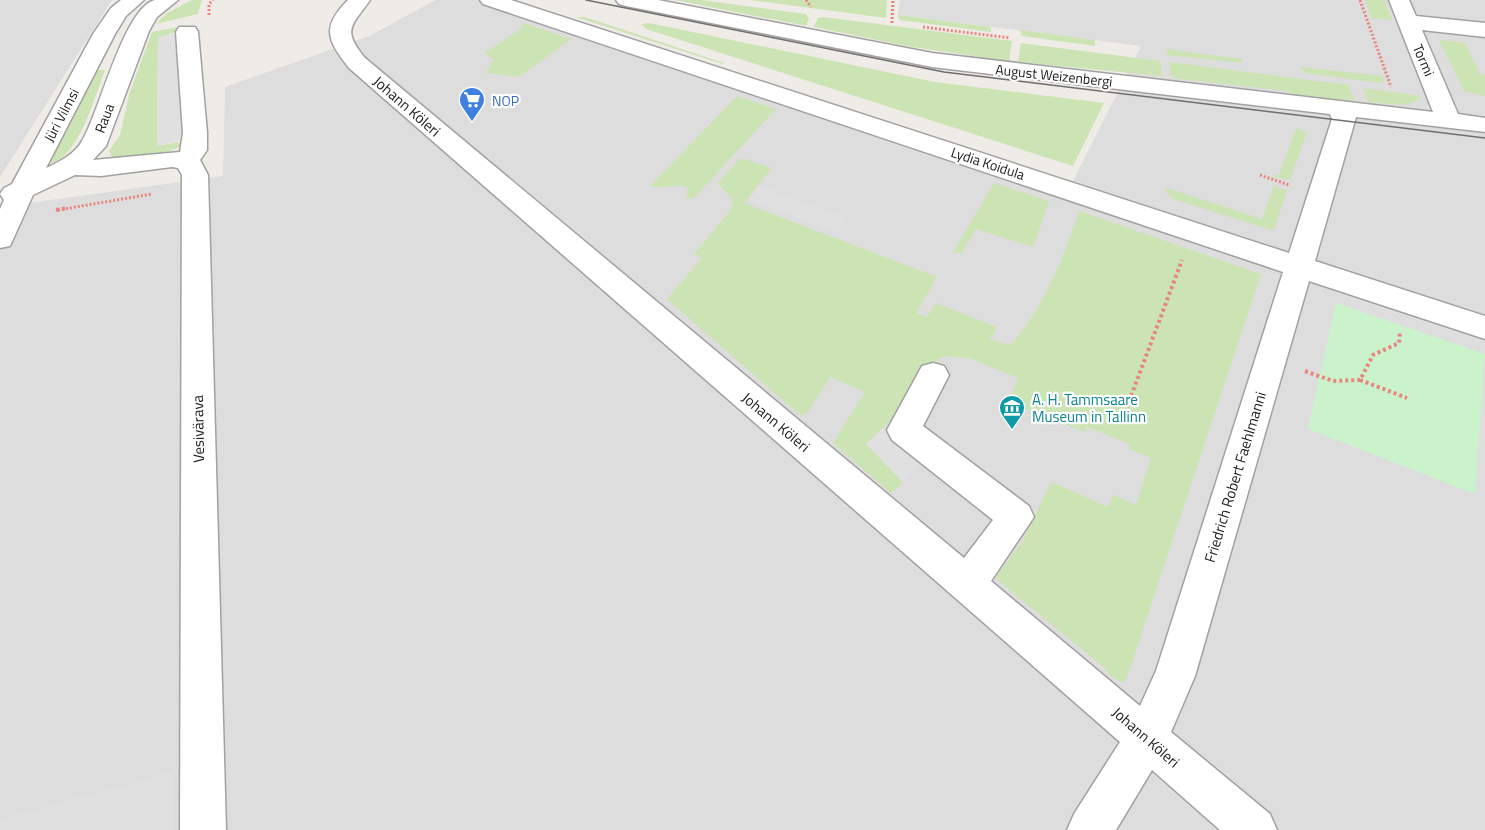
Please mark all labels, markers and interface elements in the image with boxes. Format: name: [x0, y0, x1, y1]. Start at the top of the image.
street label: Tormi: [1408, 41, 1440, 79]
street label: August Weizenbergi: [994, 58, 1114, 92]
street label: Johann Köleri: [368, 70, 446, 142]
street label: Jüri Vilmsi: [38, 84, 84, 146]
supermarket icon: NOP: [457, 85, 487, 123]
place label: NOP: [492, 90, 519, 111]
street label: Raua: [89, 100, 119, 136]
street label: Lydia Koidula: [948, 141, 1028, 185]
street label: Johann Köleri: [737, 387, 815, 457]
place label: A. H. Tammsaare Museum in Tallinn: [1032, 388, 1146, 428]
street label: Friedrich Robert Faehlmanni: [1198, 389, 1272, 565]
museum icon: A. H. Tammsaare Museum in Tallinn: [997, 393, 1027, 431]
street label: Vesivärava: [186, 394, 210, 463]
street label: Johann Köleri: [1107, 701, 1185, 773]

